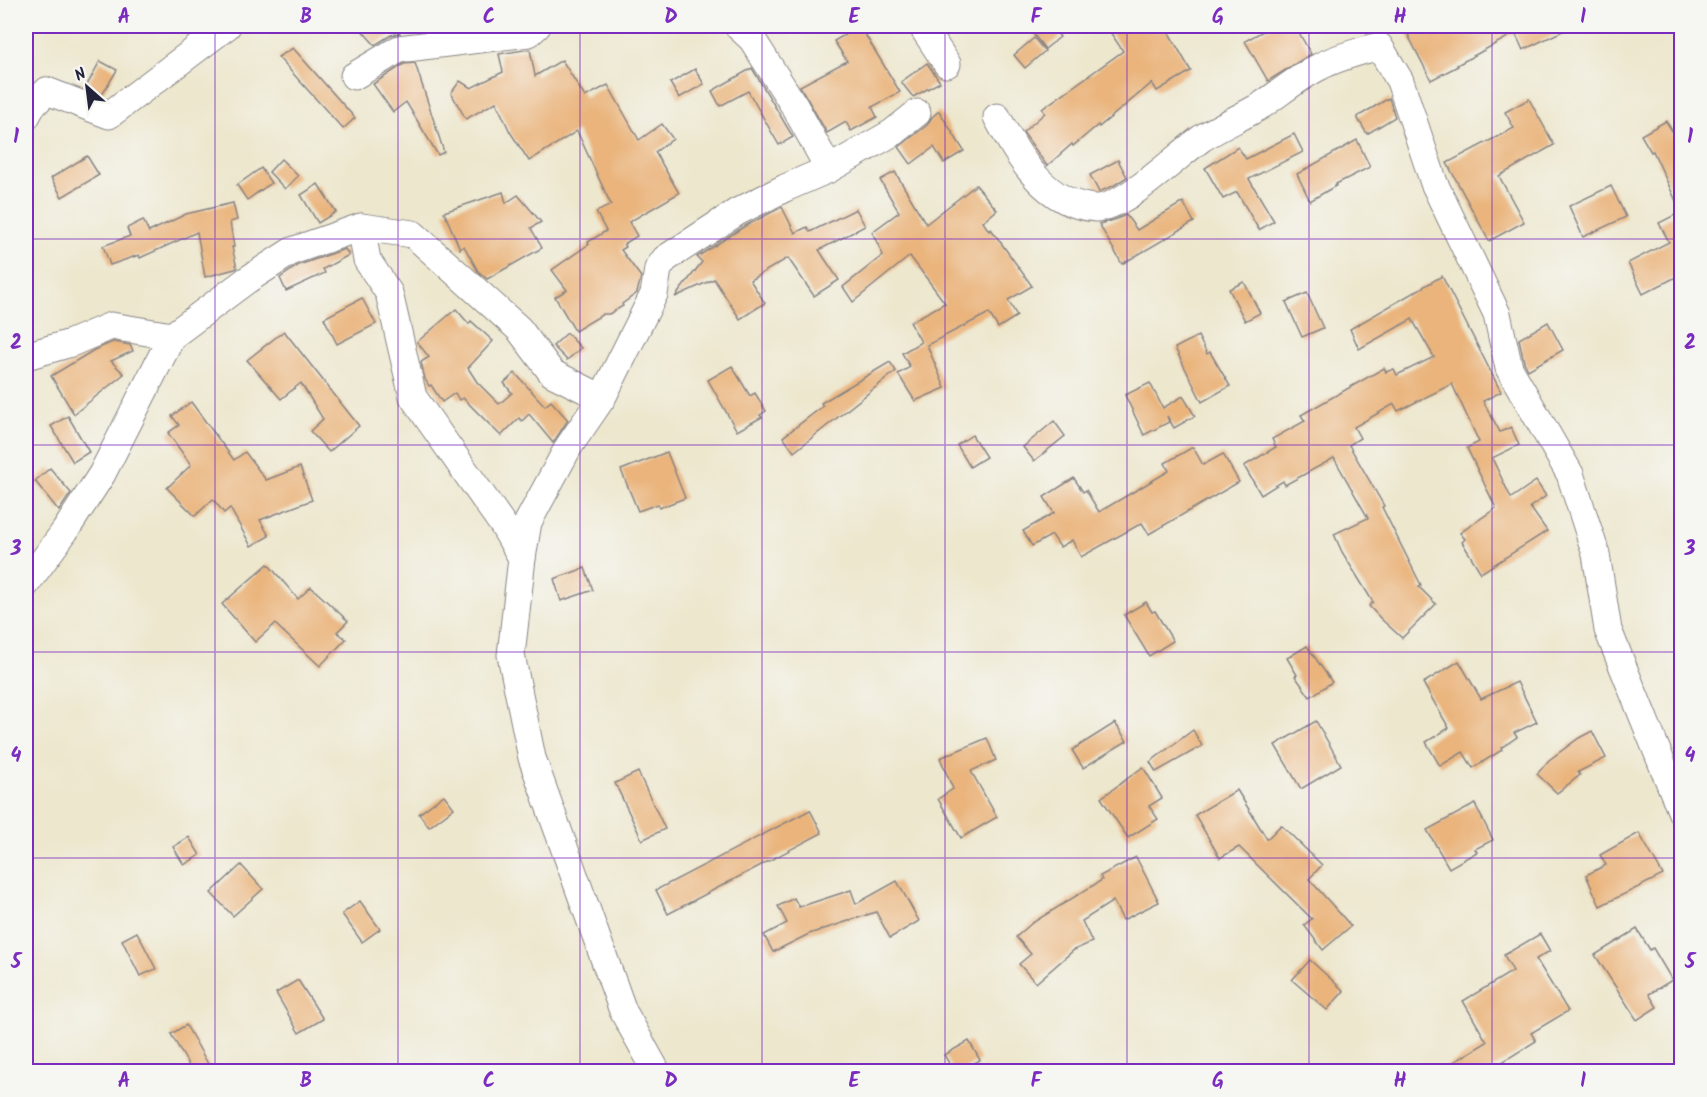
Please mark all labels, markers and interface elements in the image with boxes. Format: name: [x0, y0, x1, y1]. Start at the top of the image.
text: A: [118, 2, 130, 34]
text: B: [300, 2, 312, 34]
text: C: [483, 2, 495, 34]
text: D: [664, 2, 678, 34]
text: E: [848, 2, 860, 34]
text: F: [1031, 2, 1043, 34]
text: G: [1212, 2, 1224, 34]
text: H: [1393, 2, 1407, 34]
text: I: [1580, 2, 1586, 34]
north arrow: [57, 57, 117, 117]
text: N: [70, 62, 91, 88]
text: 1: [13, 122, 19, 154]
text: 1: [1687, 122, 1693, 154]
text: 2: [10, 328, 22, 360]
text: 2: [1684, 328, 1696, 360]
text: 3: [10, 534, 22, 566]
text: 3: [1684, 534, 1696, 566]
text: 4: [11, 741, 22, 773]
text: 4: [1685, 741, 1696, 773]
text: 5: [10, 947, 23, 979]
text: 5: [1684, 947, 1697, 979]
text: A: [118, 1066, 130, 1097]
text: B: [300, 1066, 312, 1097]
text: C: [483, 1066, 495, 1097]
text: D: [664, 1066, 678, 1097]
text: E: [848, 1066, 860, 1097]
text: F: [1031, 1066, 1043, 1097]
text: G: [1212, 1066, 1224, 1097]
text: H: [1393, 1066, 1407, 1097]
text: I: [1580, 1066, 1586, 1097]

